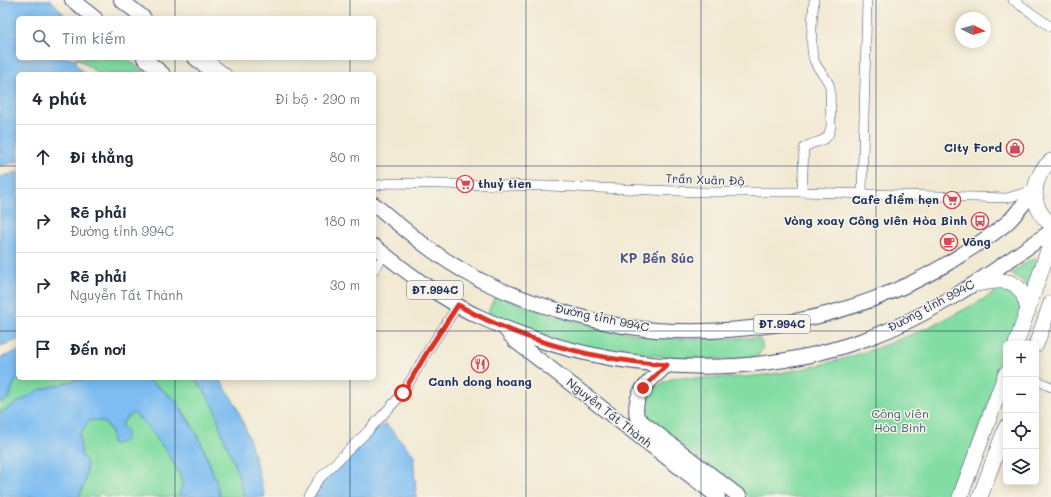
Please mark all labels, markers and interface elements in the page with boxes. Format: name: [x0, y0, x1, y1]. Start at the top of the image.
north arrow: [955, 12, 991, 48]
search box: [16, 16, 376, 60]
icon: search: [30, 27, 52, 49]
text: Tìm kiếm: [62, 28, 126, 48]
text: 4 phút: [32, 87, 87, 109]
text: Đi bộ · 290 m: [275, 90, 360, 107]
shop icon: City Ford: [1005, 138, 1025, 158]
place label: City Ford: [944, 139, 1002, 155]
icon: ahead: [32, 146, 54, 168]
text: Đi thẳng: [70, 147, 133, 167]
text: 80 m: [330, 148, 360, 165]
street label: Trần Xuân Độ: [665, 170, 745, 188]
supermarket icon: thuỷ tien: [455, 174, 475, 194]
place label: thuỷ tien: [478, 175, 532, 191]
supermarket icon: Cafe điểm hẹn: [942, 190, 962, 210]
place label: Cafe điểm hẹn: [852, 191, 939, 207]
text: Rẽ phải: [70, 202, 127, 222]
icon: right: [32, 210, 54, 232]
bus stop icon: Vòng xoay Công viên Hòa Bình: [970, 211, 990, 231]
text: 180 m: [324, 212, 360, 229]
place label: Vòng xoay Công viên Hòa Bình: [784, 212, 967, 228]
text: Đường tỉnh 994C: [70, 222, 174, 239]
cafe icon: Võng: [939, 232, 959, 252]
place label: Võng: [962, 233, 991, 249]
district label: KP Bến Súc: [620, 249, 694, 266]
text: Rẽ phải: [70, 266, 127, 286]
icon: right: [32, 274, 54, 296]
street label: Đường tỉnh 994C: [884, 275, 977, 335]
text: 30 m: [330, 276, 360, 293]
road number: ĐT.994C: [407, 281, 463, 299]
text: Nguyễn Tất Thành: [70, 286, 183, 303]
street label: Đường tỉnh 994C: [554, 299, 651, 335]
road number: ĐT.994C: [754, 315, 810, 333]
icon: arrive: [32, 338, 54, 360]
text: Đến nơi: [70, 339, 126, 359]
map controls: [1003, 341, 1039, 485]
button: +: [1003, 341, 1039, 377]
restaurant icon: Canh dong hoang: [470, 354, 490, 374]
place label: Canh dong hoang: [428, 373, 532, 389]
street label: Nguyễn Tất Thành: [564, 374, 656, 451]
button: −: [1003, 377, 1039, 413]
route end: [634, 379, 652, 397]
route start: [394, 384, 412, 402]
park label: Công viên Hòa Bình: [871, 405, 929, 435]
button: locate: [1003, 413, 1039, 449]
button: layers: [1003, 449, 1039, 485]

